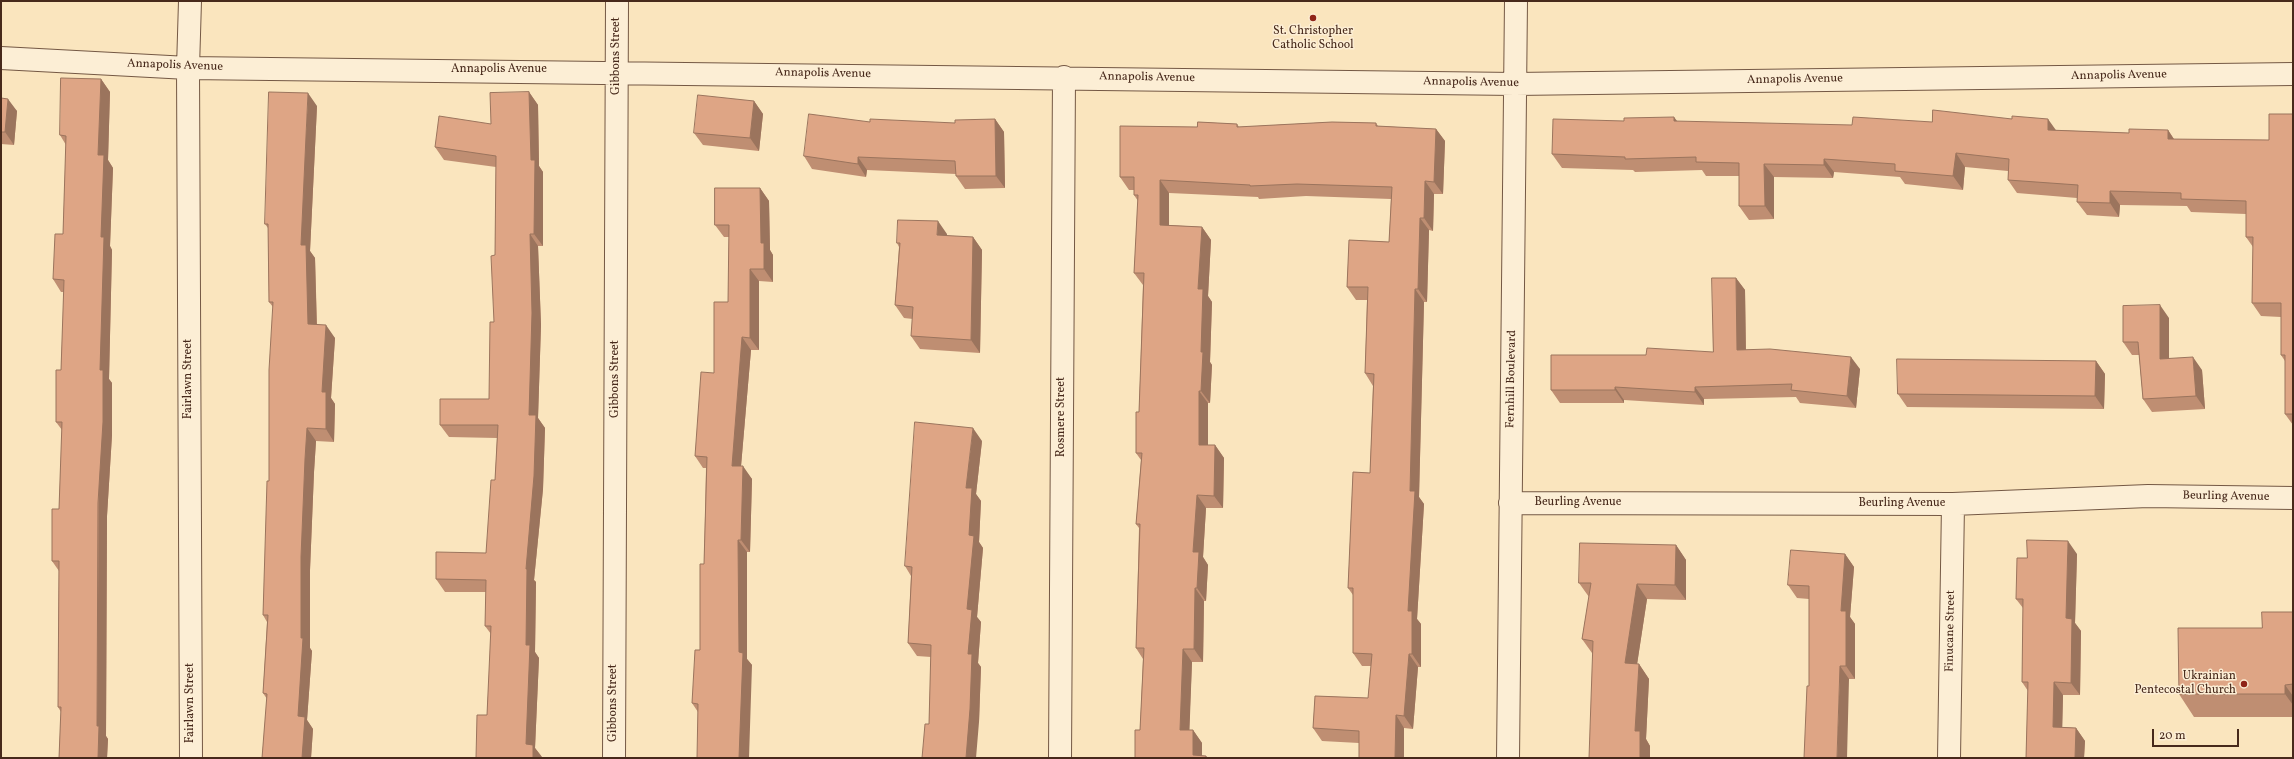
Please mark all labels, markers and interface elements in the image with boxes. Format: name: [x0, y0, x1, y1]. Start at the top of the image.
marker: St. Christopher Catholic School: [1308, 13, 1318, 23]
street label: Gibbons Street: [610, 17, 624, 95]
place label: St. Christopher Catholic School: [1272, 25, 1354, 53]
street label: Annapolis Avenue: [127, 57, 223, 75]
street label: Annapolis Avenue: [451, 63, 547, 77]
street label: Annapolis Avenue: [775, 66, 871, 82]
street label: Annapolis Avenue: [2071, 68, 2167, 84]
street label: Annapolis Avenue: [1099, 70, 1195, 86]
street label: Annapolis Avenue: [1747, 72, 1843, 88]
street label: Annapolis Avenue: [1423, 75, 1519, 91]
street label: Fernhill Boulevard: [1504, 330, 1520, 428]
street label: Fairlawn Street: [182, 339, 196, 419]
street label: Gibbons Street: [609, 340, 623, 418]
street label: Rosmere Street: [1055, 377, 1069, 457]
street label: Beurling Avenue: [2182, 489, 2270, 505]
street label: Beurling Avenue: [1534, 496, 1622, 510]
street label: Beurling Avenue: [1858, 497, 1946, 511]
street label: Finucane Street: [1943, 590, 1959, 672]
street label: Fairlawn Street: [184, 663, 198, 743]
street label: Gibbons Street: [607, 664, 621, 742]
place label: Ukrainian Pentecostal Church: [2135, 670, 2236, 698]
marker: Ukrainian Pentecostal Church: [2239, 679, 2249, 689]
scale bar: [2154, 721, 2241, 747]
text: 20 m: [2159, 728, 2186, 744]

